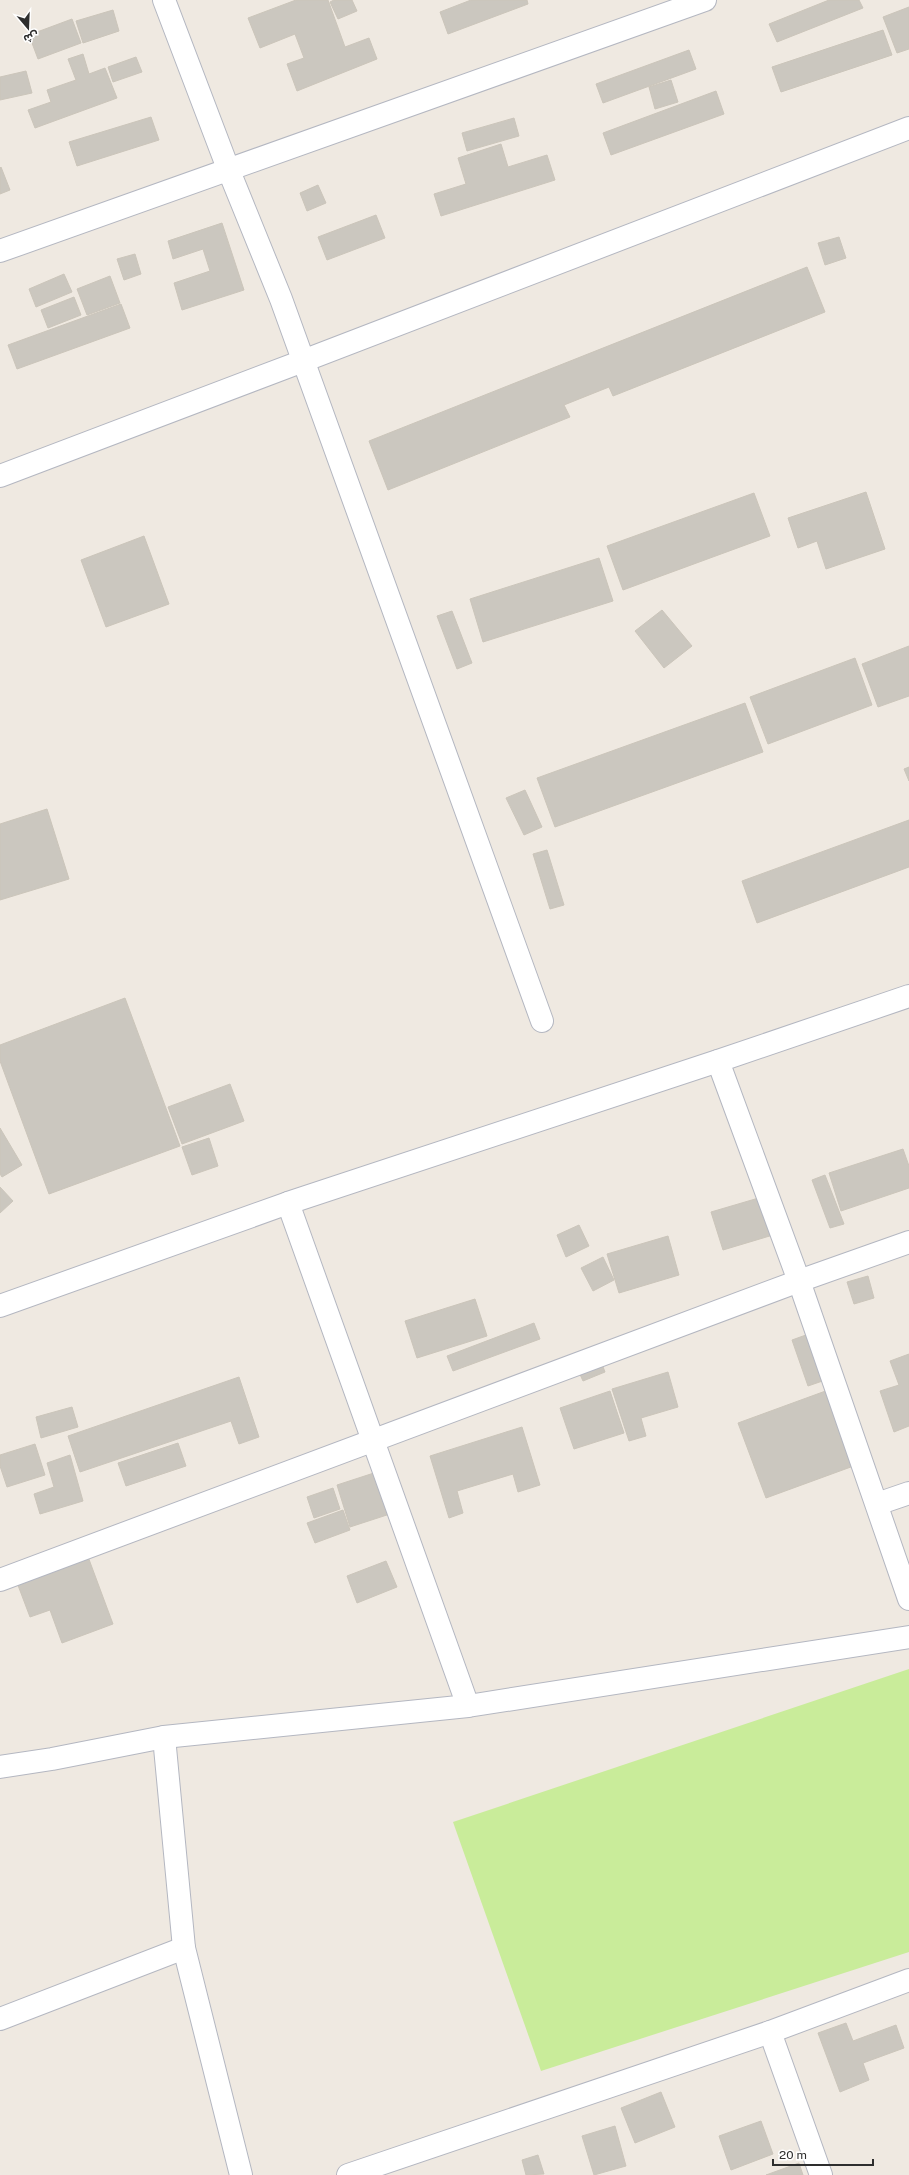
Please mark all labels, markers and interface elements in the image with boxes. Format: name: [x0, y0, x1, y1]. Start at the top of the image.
north arrow: [8, 8, 48, 48]
text: ش: [22, 28, 40, 46]
scale bar: [773, 2141, 873, 2167]
text: 20 m: [779, 2148, 807, 2162]

